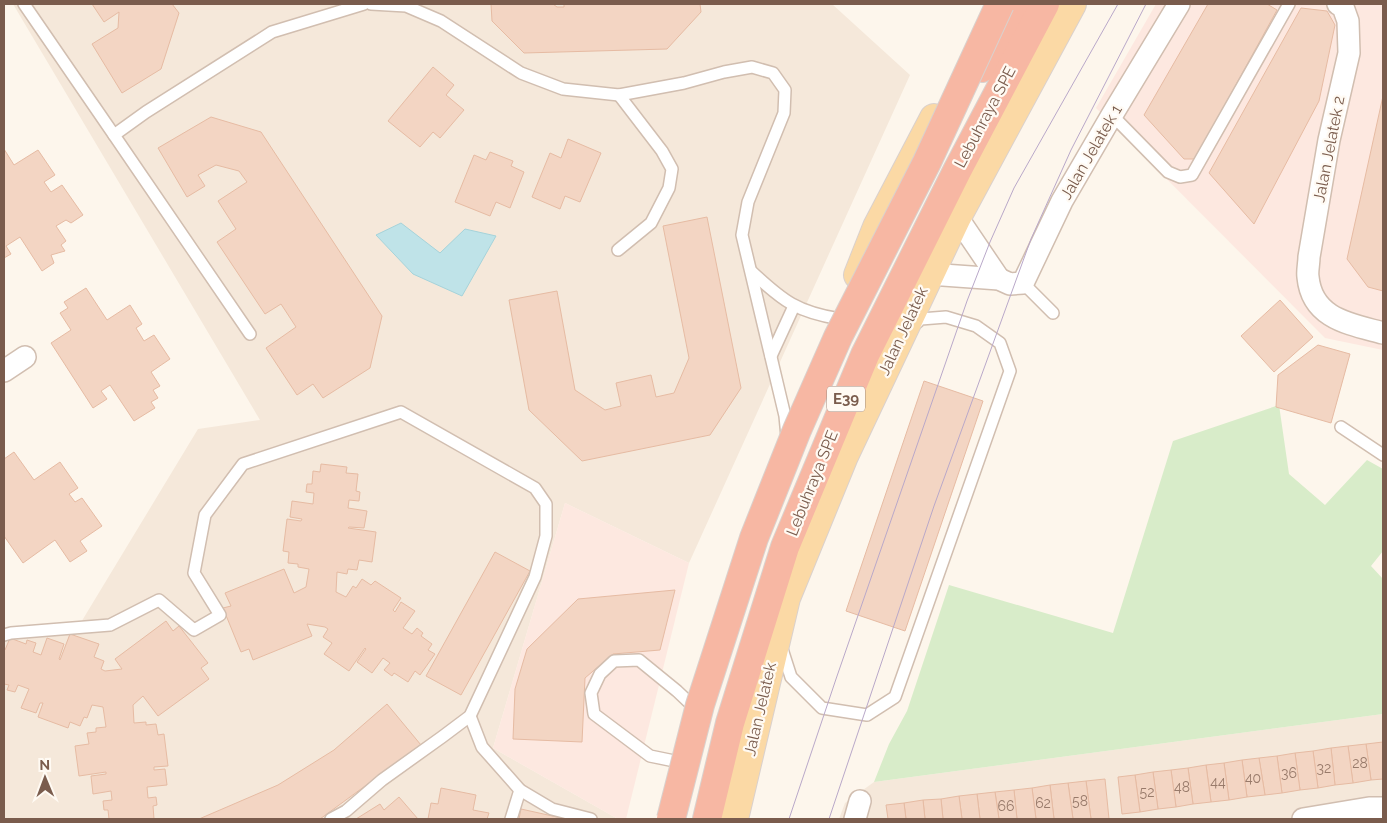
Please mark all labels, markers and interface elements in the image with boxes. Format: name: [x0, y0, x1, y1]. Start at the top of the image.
street label: Lebuhraya SPE: [950, 63, 1020, 171]
street label: Jalan Jelatek 2: [1309, 94, 1349, 204]
street label: Jalan Jelatek 1: [1056, 101, 1126, 203]
street label: Jalan Jelatek: [874, 283, 932, 378]
road number: E39: [827, 386, 865, 412]
street label: Lebuhraya SPE: [782, 427, 842, 538]
street label: Jalan Jelatek: [740, 660, 780, 758]
north arrow: [20, 753, 70, 803]
house number: 28: [1352, 755, 1368, 771]
text: N: [39, 757, 50, 773]
house number: 32: [1317, 760, 1331, 776]
house number: 36: [1281, 765, 1297, 781]
house number: 40: [1245, 770, 1261, 786]
house number: 44: [1210, 774, 1226, 790]
house number: 48: [1174, 779, 1190, 795]
house number: 52: [1140, 784, 1154, 800]
house number: 58: [1072, 793, 1088, 809]
house number: 62: [1035, 795, 1051, 811]
house number: 66: [998, 798, 1014, 814]

